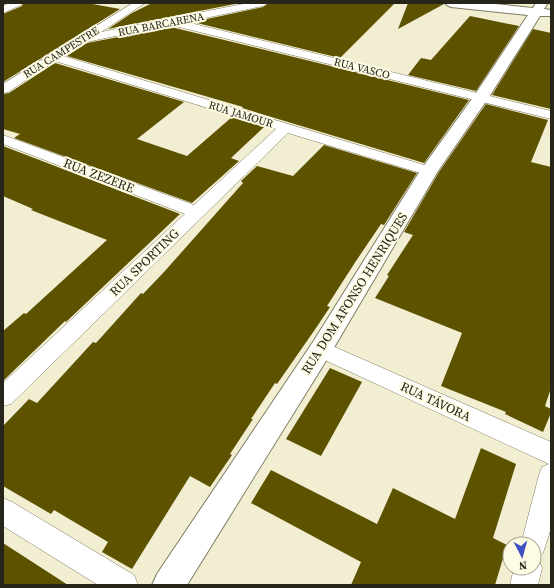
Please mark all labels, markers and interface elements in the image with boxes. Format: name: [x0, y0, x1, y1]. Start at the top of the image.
street label: RUA BARCARENA: [117, 9, 206, 40]
street label: RUA CAMPESTRE: [20, 23, 102, 82]
street label: RUA VASCO: [332, 54, 392, 83]
street label: RUA JAMOUR: [207, 98, 275, 131]
street label: RUA ZEZERE: [61, 154, 137, 197]
street label: RUA DOM AFONSO HENRIQUES: [298, 209, 411, 377]
street label: RUA SPORTING: [106, 225, 183, 300]
street label: RUA TÁVORA: [398, 378, 474, 425]
north arrow: [502, 536, 542, 576]
text: N: [518, 558, 528, 573]

